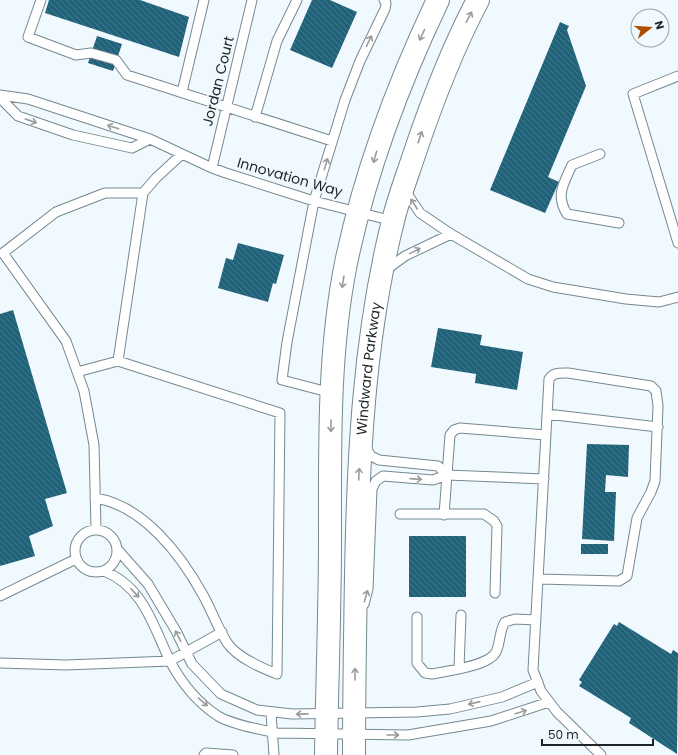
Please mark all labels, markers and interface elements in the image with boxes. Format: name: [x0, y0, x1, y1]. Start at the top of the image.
north arrow: [630, 8, 670, 48]
one-way arrow: [466, 11, 473, 23]
text: N: [651, 19, 668, 31]
one-way arrow: [418, 29, 425, 41]
street label: Jordan Court: [197, 34, 239, 128]
one-way arrow: [366, 36, 373, 48]
one-way arrow: [25, 117, 37, 125]
one-way arrow: [107, 122, 119, 130]
one-way arrow: [416, 131, 424, 143]
one-way arrow: [371, 150, 378, 163]
street label: Innovation Way: [235, 152, 345, 202]
one-way arrow: [322, 158, 330, 170]
one-way arrow: [410, 199, 418, 210]
one-way arrow: [409, 247, 421, 254]
one-way arrow: [339, 276, 347, 289]
street label: Windward Parkway: [351, 300, 386, 436]
one-way arrow: [327, 419, 335, 432]
one-way arrow: [356, 468, 363, 481]
one-way arrow: [409, 475, 422, 482]
one-way arrow: [130, 588, 140, 598]
one-way arrow: [363, 590, 370, 603]
one-way arrow: [174, 630, 181, 642]
one-way arrow: [351, 668, 359, 681]
one-way arrow: [197, 698, 208, 707]
one-way arrow: [468, 700, 481, 708]
one-way arrow: [514, 708, 527, 715]
one-way arrow: [296, 710, 309, 718]
scale bar: [542, 721, 653, 747]
text: 50 m: [548, 726, 579, 743]
one-way arrow: [386, 731, 399, 739]

